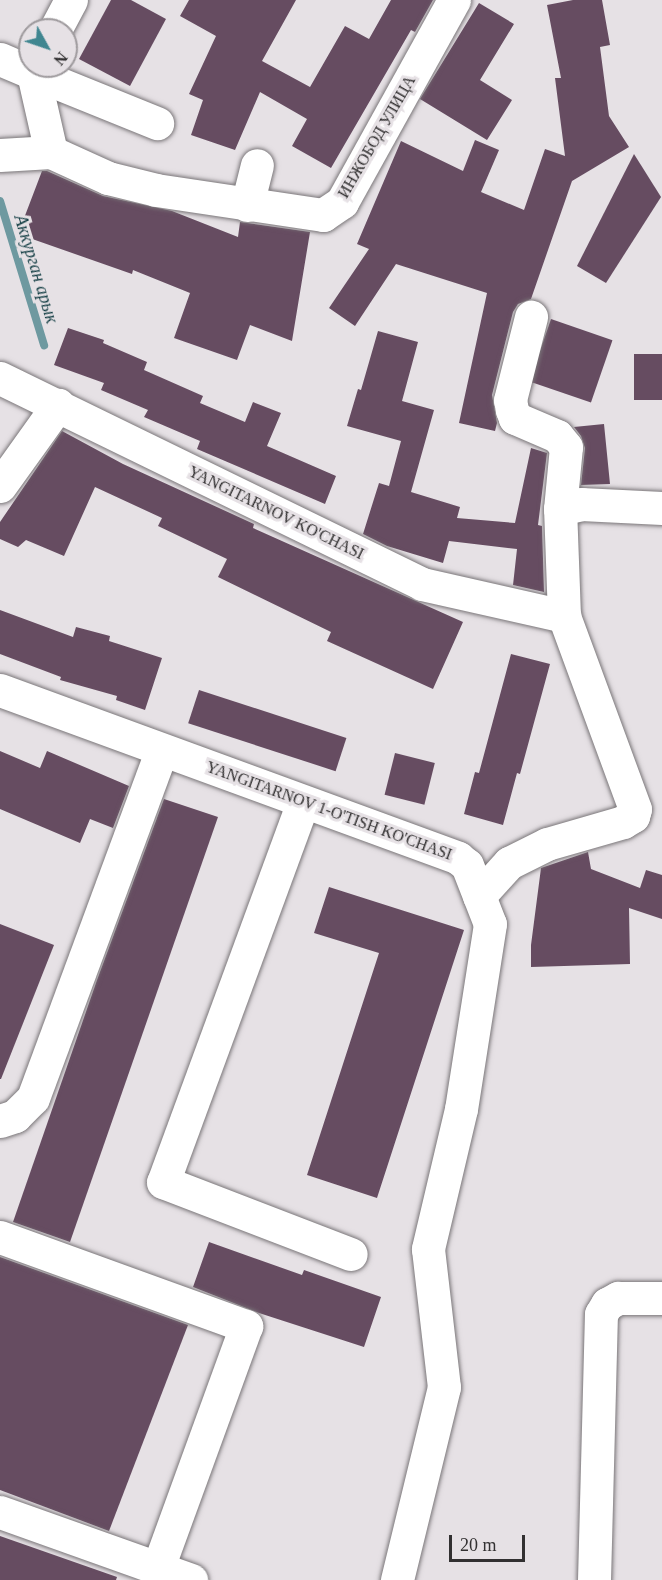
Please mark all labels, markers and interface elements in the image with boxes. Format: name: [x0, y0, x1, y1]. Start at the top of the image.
north arrow: [18, 18, 78, 78]
text: N: [50, 49, 71, 68]
street label: ИНЖОБОД УЛИЦА: [334, 72, 420, 202]
water label: Аккурган арык: [9, 212, 63, 326]
street label: YANGITARNOV KO'CHASI: [185, 462, 367, 564]
street label: YANGITARNOV 1-O'TISH KO'CHASI: [203, 757, 455, 865]
scale bar: [452, 1523, 528, 1561]
text: 20 m: [460, 1535, 497, 1555]

